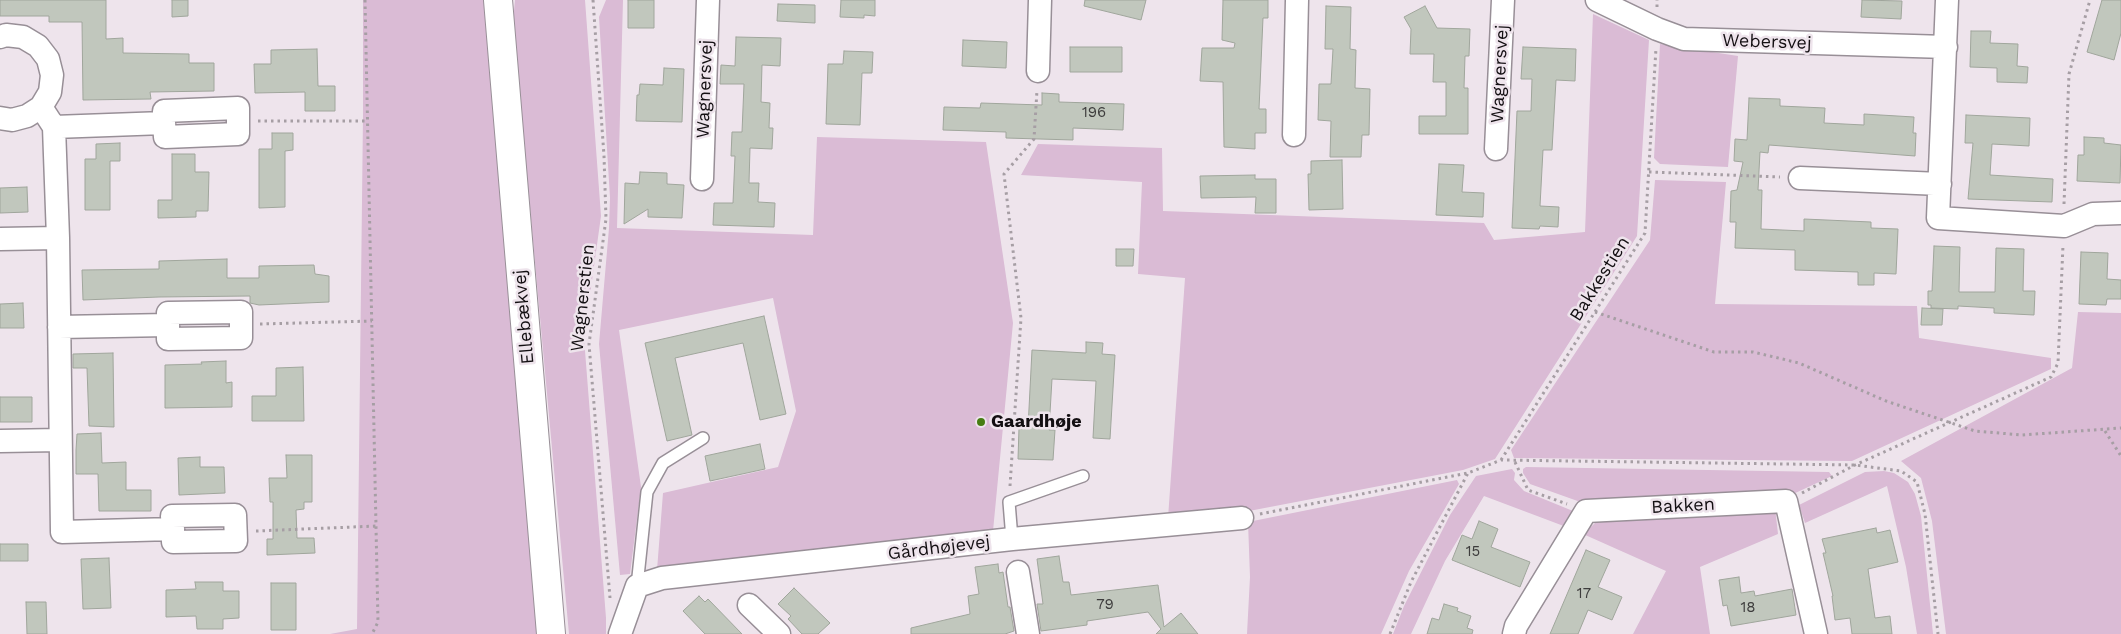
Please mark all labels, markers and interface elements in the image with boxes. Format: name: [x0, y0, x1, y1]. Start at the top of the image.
street label: Wagnersvej: [1487, 24, 1513, 124]
street label: Webersvej: [1722, 30, 1812, 54]
street label: Wagnersvej: [692, 39, 718, 139]
house number: 196: [1082, 104, 1106, 122]
street label: Bakkestien: [1565, 233, 1635, 325]
street label: Wagnerstien: [567, 243, 599, 353]
street label: Ellebækvej: [509, 269, 539, 365]
place label: Gaardhøje: [991, 411, 1082, 433]
marker: Gaardhøje: [975, 416, 987, 428]
street label: Bakken: [1651, 494, 1715, 518]
street label: Gårdhøjevej: [887, 531, 991, 565]
house number: 15: [1466, 543, 1480, 561]
house number: 17: [1577, 585, 1591, 603]
house number: 79: [1096, 596, 1114, 614]
house number: 18: [1740, 599, 1756, 617]

